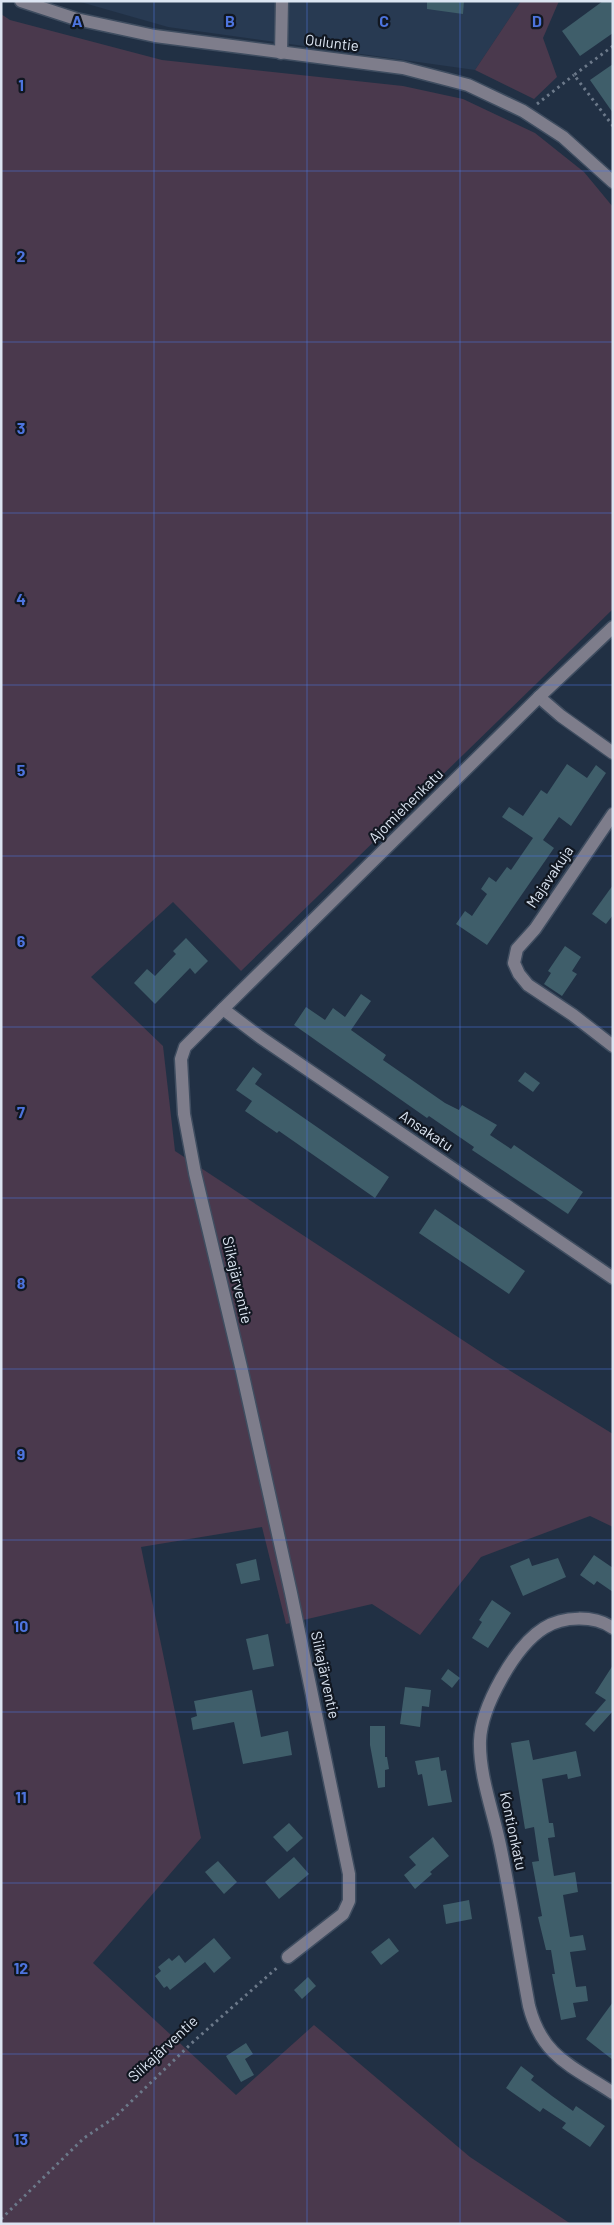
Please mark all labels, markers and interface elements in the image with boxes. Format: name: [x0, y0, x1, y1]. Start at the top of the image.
text: A: [72, 11, 83, 30]
text: B: [225, 11, 235, 30]
text: C: [379, 11, 389, 30]
text: D: [532, 11, 542, 30]
street label: Ouluntie: [304, 30, 360, 54]
text: 1: [18, 75, 24, 94]
text: 2: [17, 246, 26, 265]
text: 3: [17, 418, 25, 437]
text: 4: [16, 589, 26, 608]
text: 5: [17, 760, 26, 779]
street label: Ajomiehenkatu: [364, 764, 446, 846]
street label: Majavakuja: [522, 842, 577, 911]
text: 6: [17, 931, 26, 950]
text: 7: [17, 1102, 25, 1121]
street label: Ansakatu: [396, 1106, 457, 1155]
street label: Siikajärventie: [219, 1234, 257, 1325]
text: 8: [17, 1273, 26, 1292]
text: 9: [17, 1444, 25, 1463]
text: 10: [14, 1616, 28, 1635]
street label: Siikajärventie: [308, 1629, 344, 1720]
text: 11: [15, 1787, 27, 1806]
street label: Kontionkatu: [497, 1790, 531, 1871]
text: 12: [14, 1958, 28, 1977]
street label: Siikajärventie: [124, 2011, 201, 2085]
text: 13: [14, 2129, 28, 2148]

